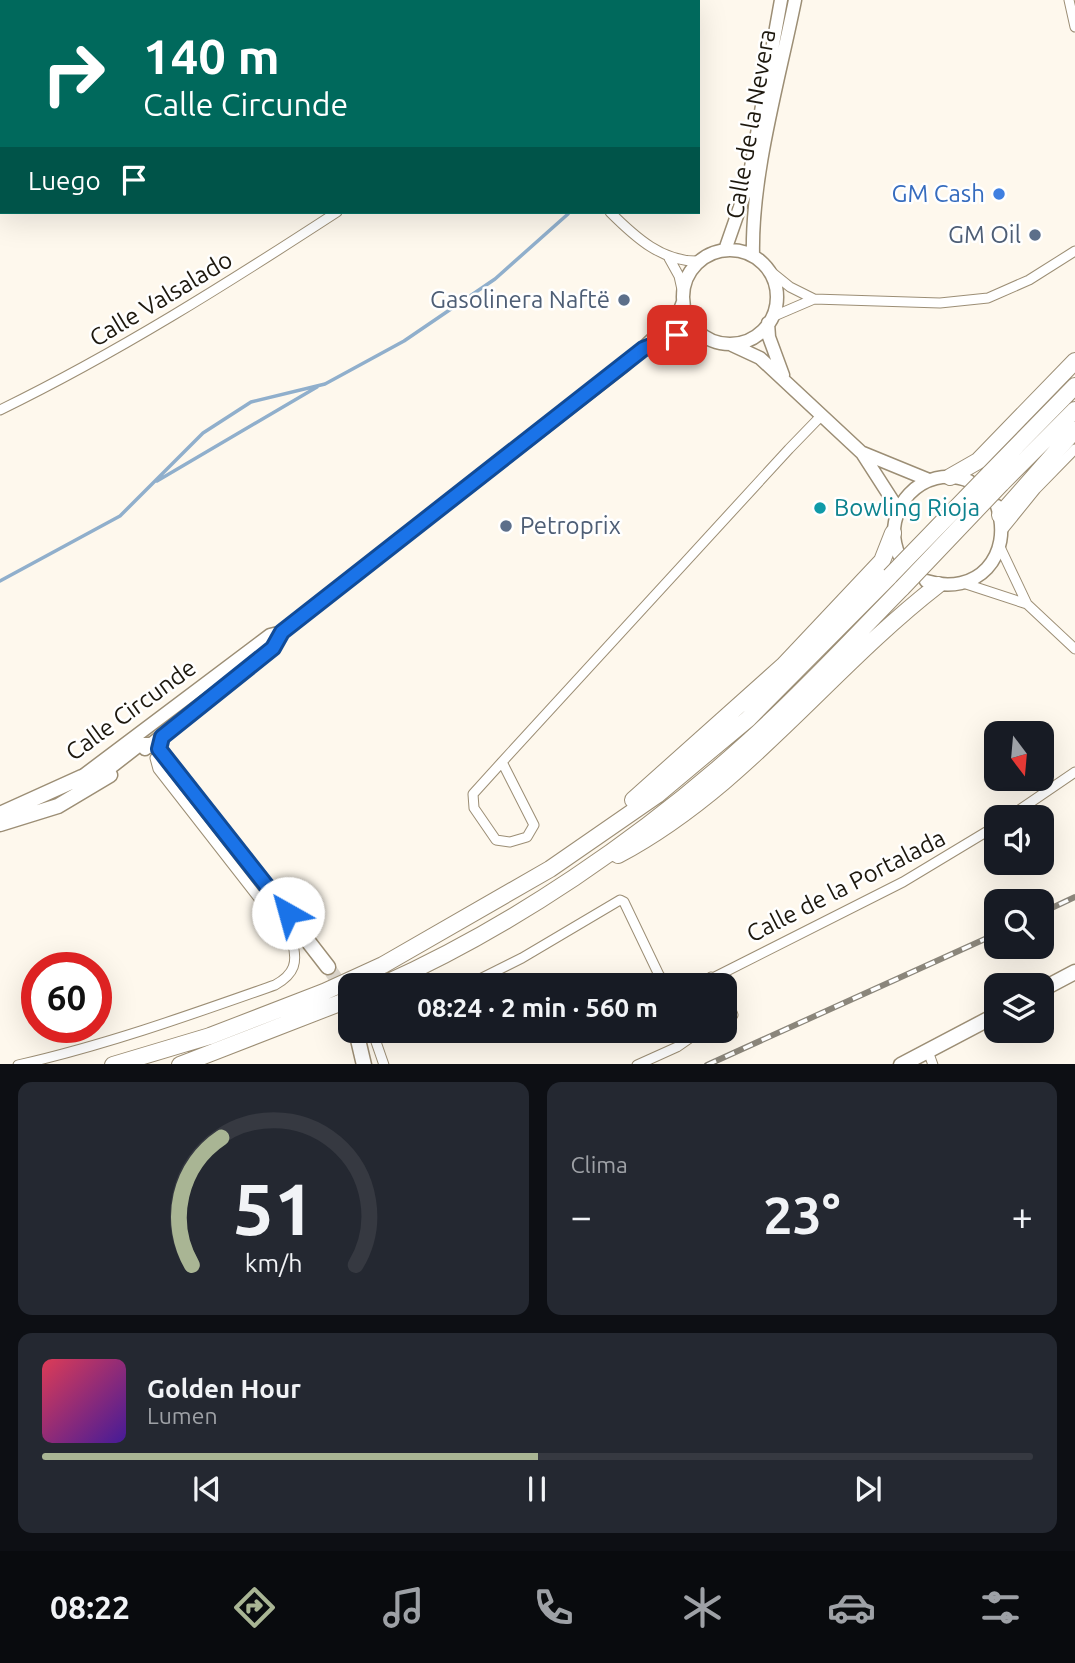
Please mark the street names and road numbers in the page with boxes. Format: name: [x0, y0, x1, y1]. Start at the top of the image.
street label: Calle de la Nevera: [721, 27, 780, 221]
street label: Calle Valsalado: [85, 245, 237, 352]
street label: Calle Circunde: [61, 653, 201, 766]
street label: Calle de la Portalada: [742, 824, 950, 947]

